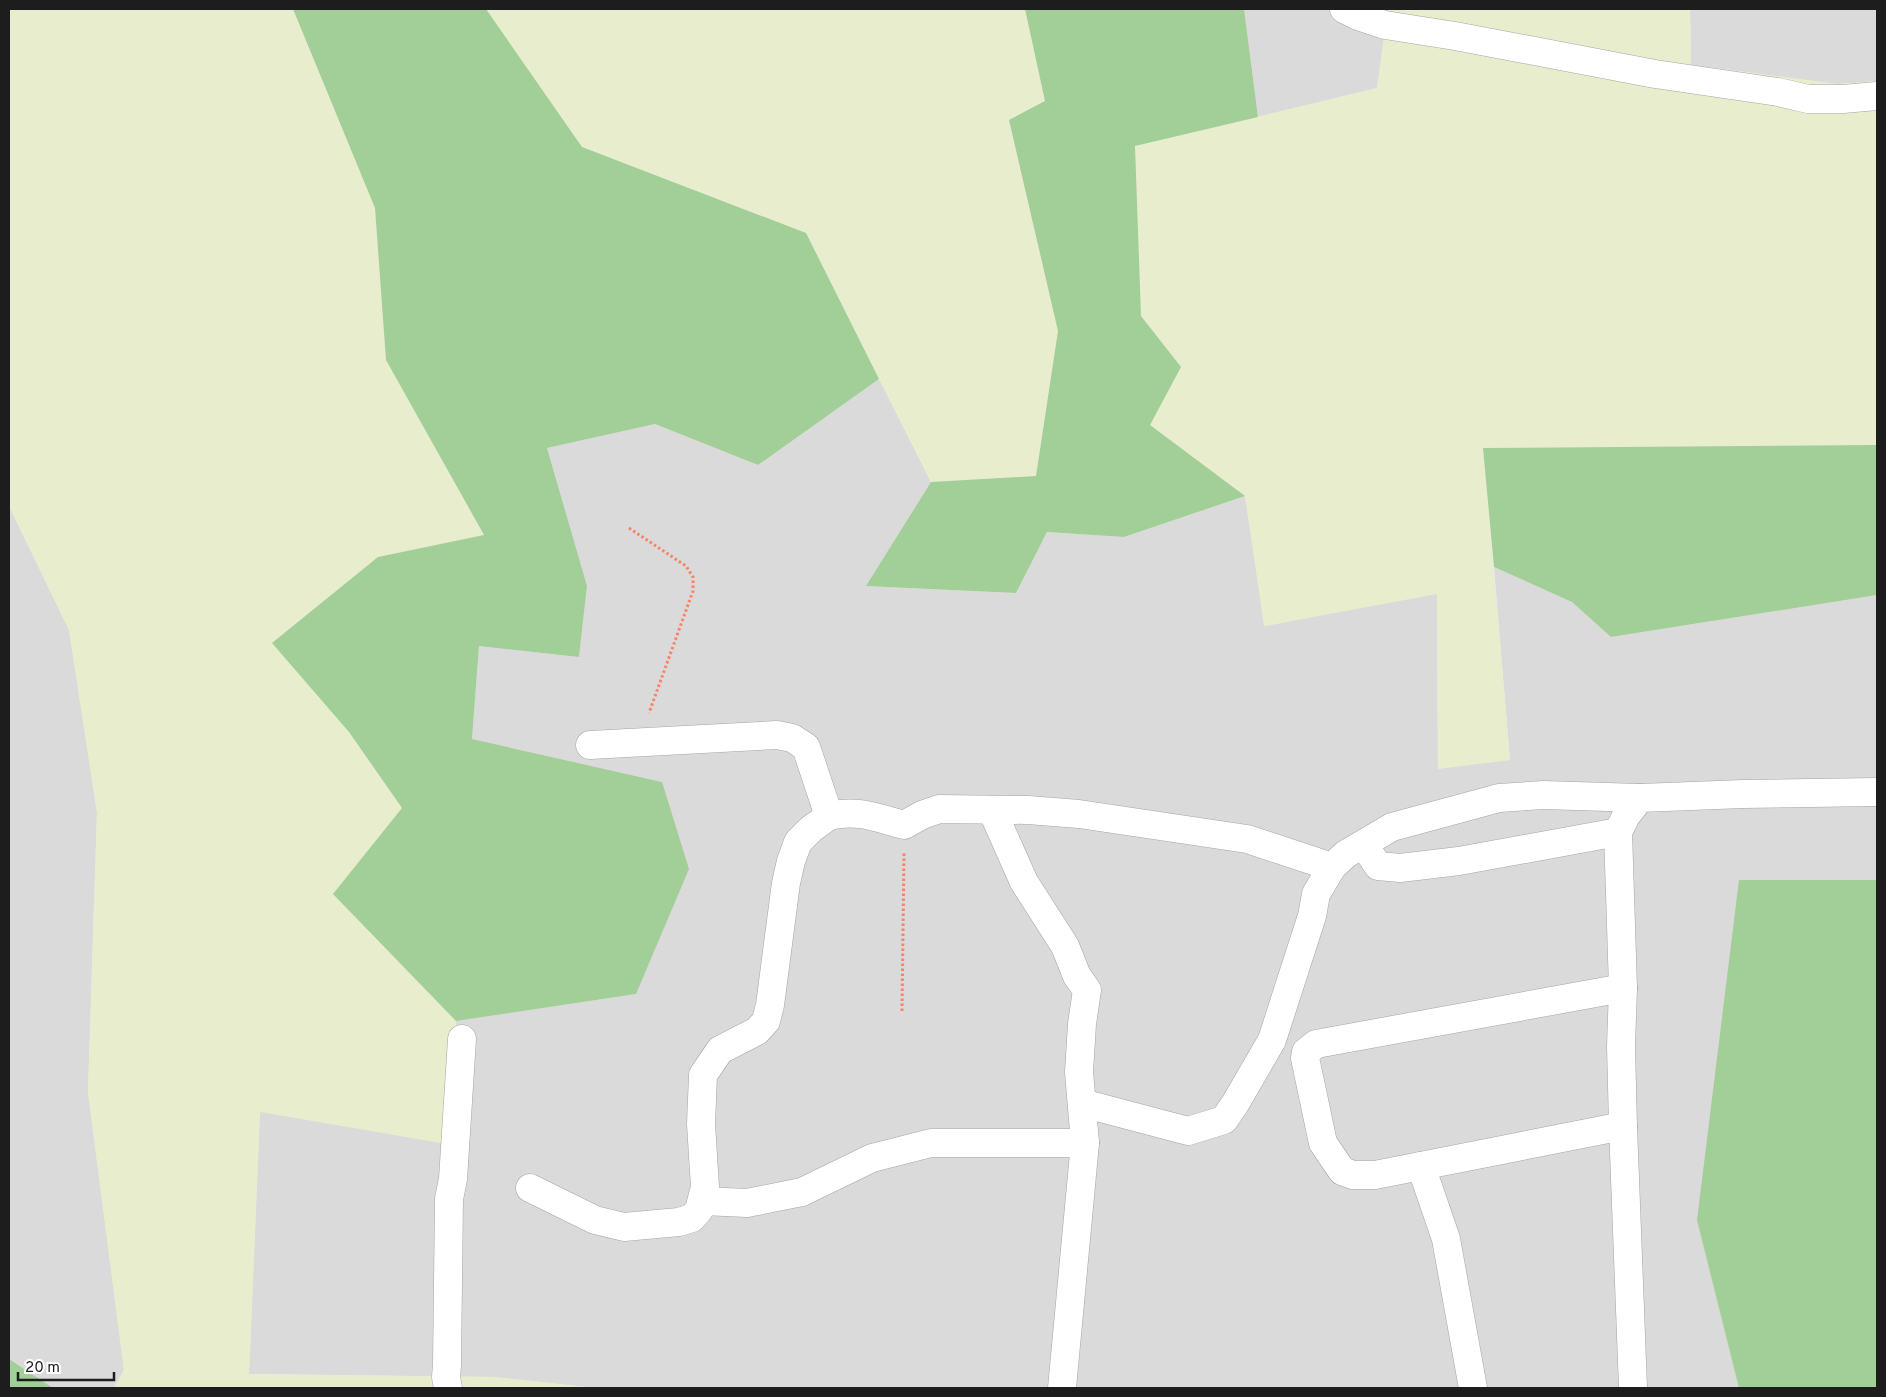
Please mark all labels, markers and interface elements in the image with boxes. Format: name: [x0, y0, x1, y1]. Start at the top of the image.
scale bar: [18, 1350, 114, 1382]
text: 20 m: [25, 1359, 60, 1378]

